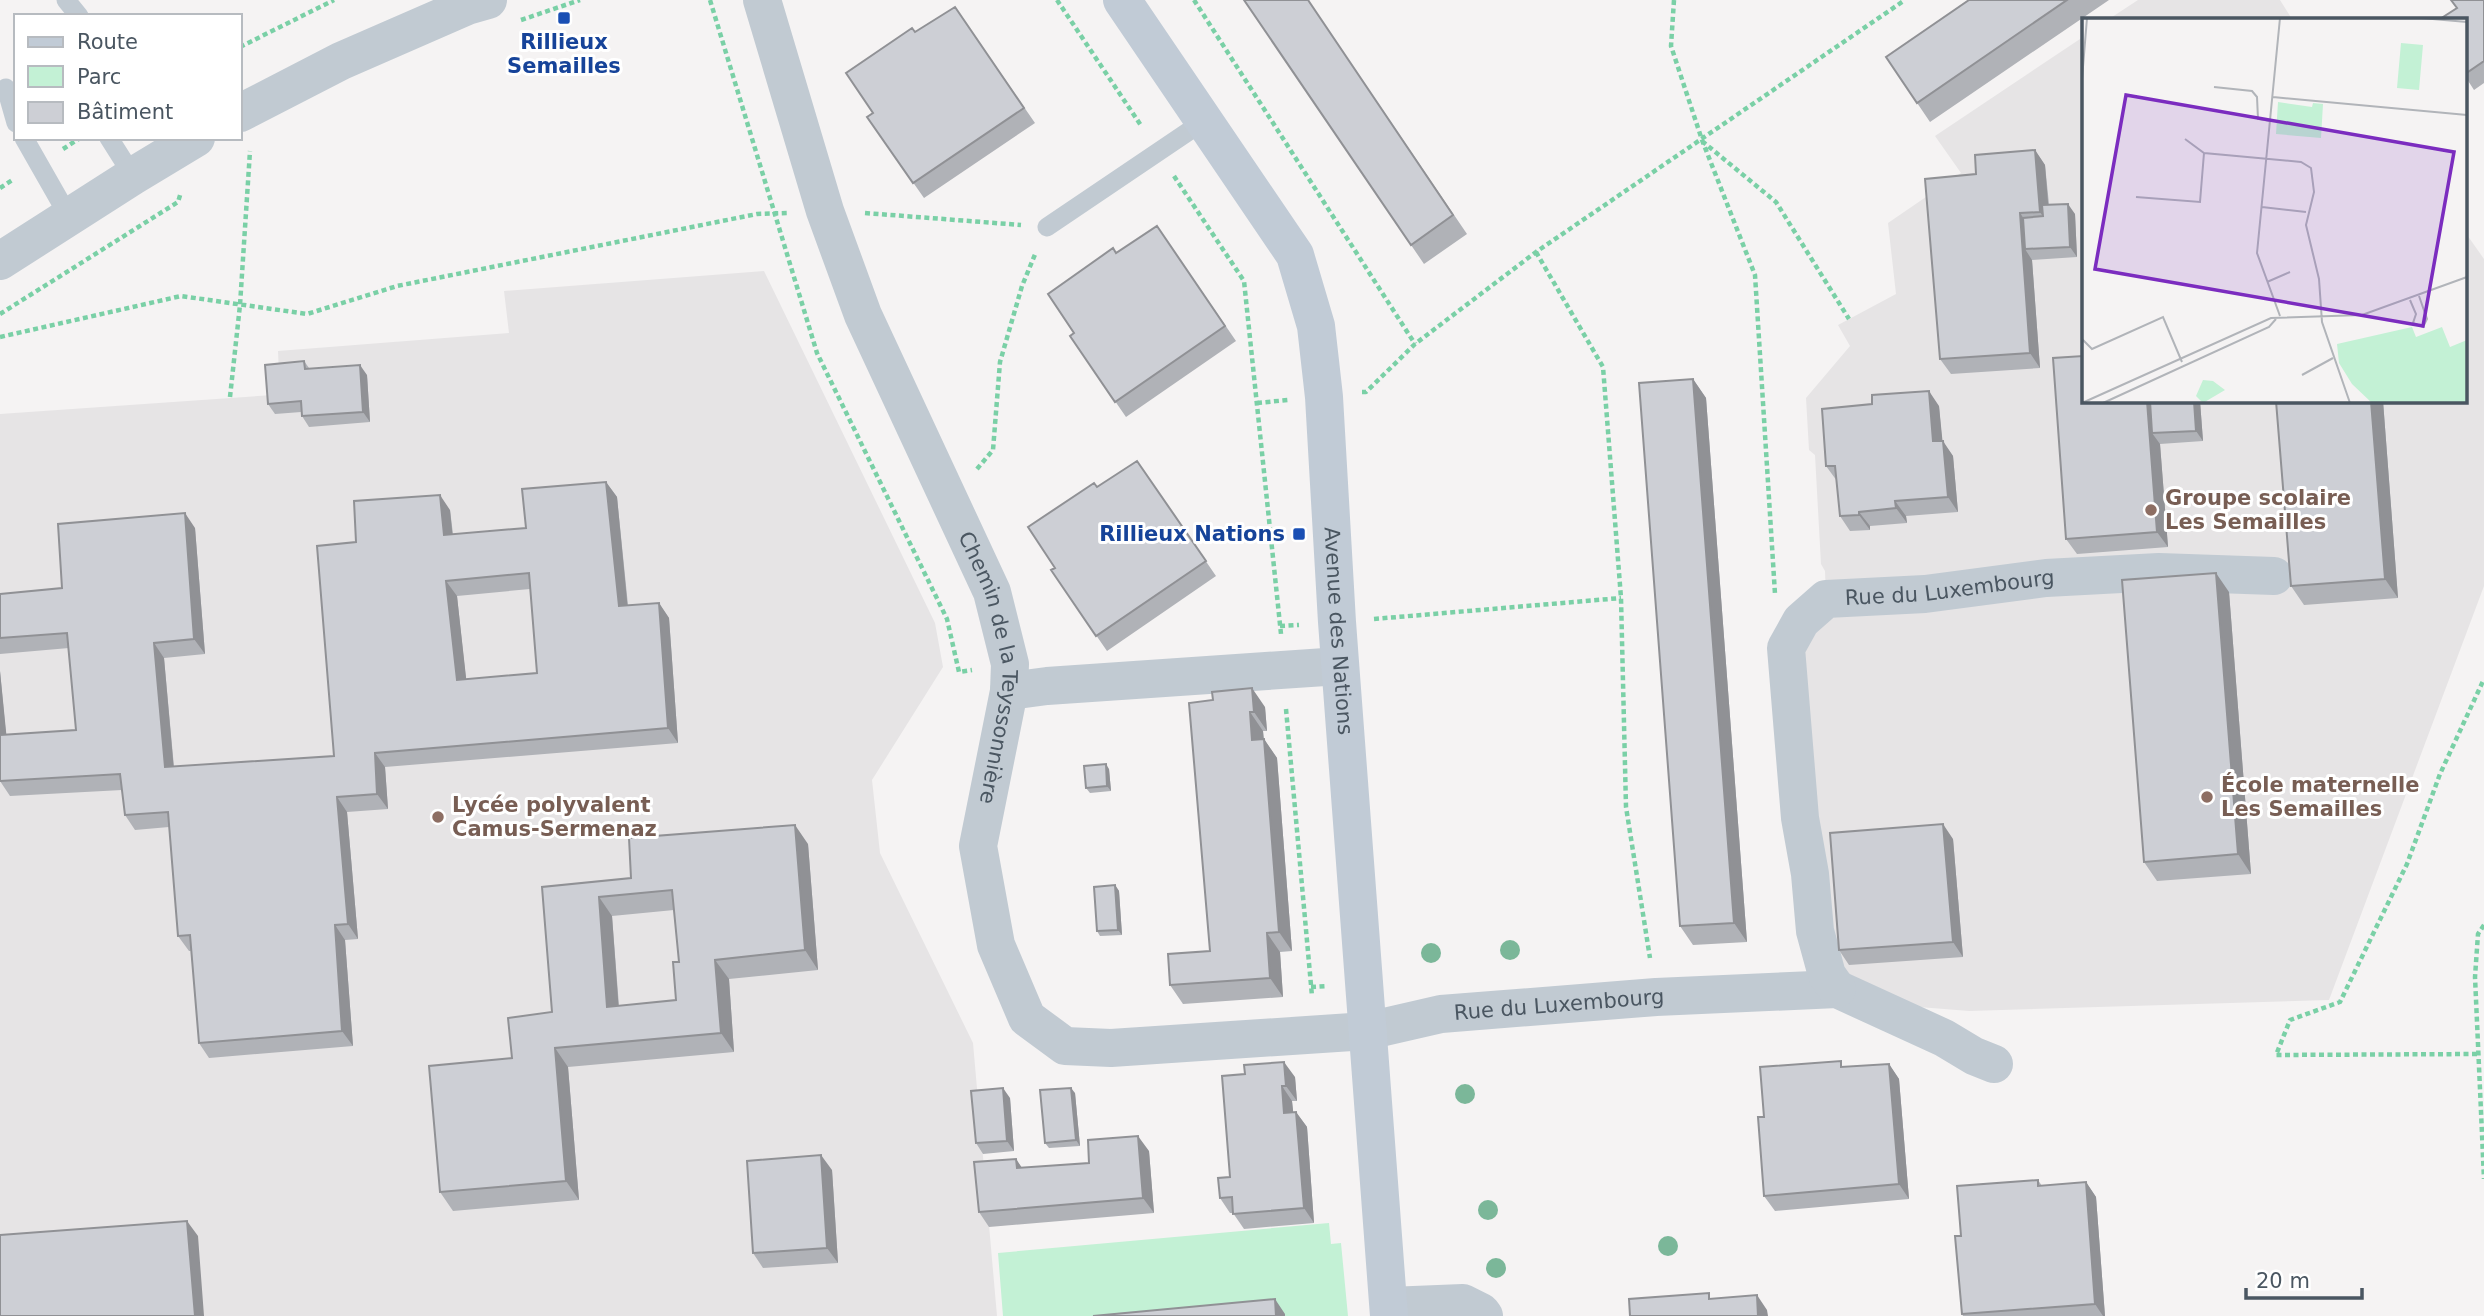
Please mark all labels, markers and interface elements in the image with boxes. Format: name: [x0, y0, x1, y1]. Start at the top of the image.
marker: Rillieux Semailles: [556, 10, 572, 26]
legend: [14, 14, 242, 140]
inset map: [2082, 18, 2466, 402]
text: Route: [77, 30, 138, 54]
place label: Rillieux Semailles: [507, 30, 621, 78]
text: Parc: [77, 65, 121, 89]
text: Bâtiment: [77, 100, 173, 124]
place label: Groupe scolaire Les Semailles: [2165, 486, 2351, 534]
marker: Groupe scolaire Les Semailles: [2143, 502, 2159, 518]
place label: Rillieux Nations: [1099, 522, 1285, 546]
marker: Rillieux Nations: [1291, 526, 1307, 542]
street label: Avenue des Nations: [1320, 526, 1357, 736]
street label: Chemin de la Teyssonnière: [954, 528, 1022, 806]
street label: Rue du Luxembourg: [1844, 566, 2055, 610]
place label: École maternelle Les Semailles: [2221, 772, 2420, 821]
marker: École maternelle Les Semailles: [2199, 789, 2215, 805]
place label: Lycée polyvalent Camus-Sermenaz: [452, 793, 657, 841]
marker: Lycée polyvalent Camus-Sermenaz: [430, 809, 446, 825]
street label: Rue du Luxembourg: [1453, 985, 1665, 1025]
scale bar: [2246, 1256, 2362, 1300]
text: 20 m: [2256, 1269, 2310, 1293]

